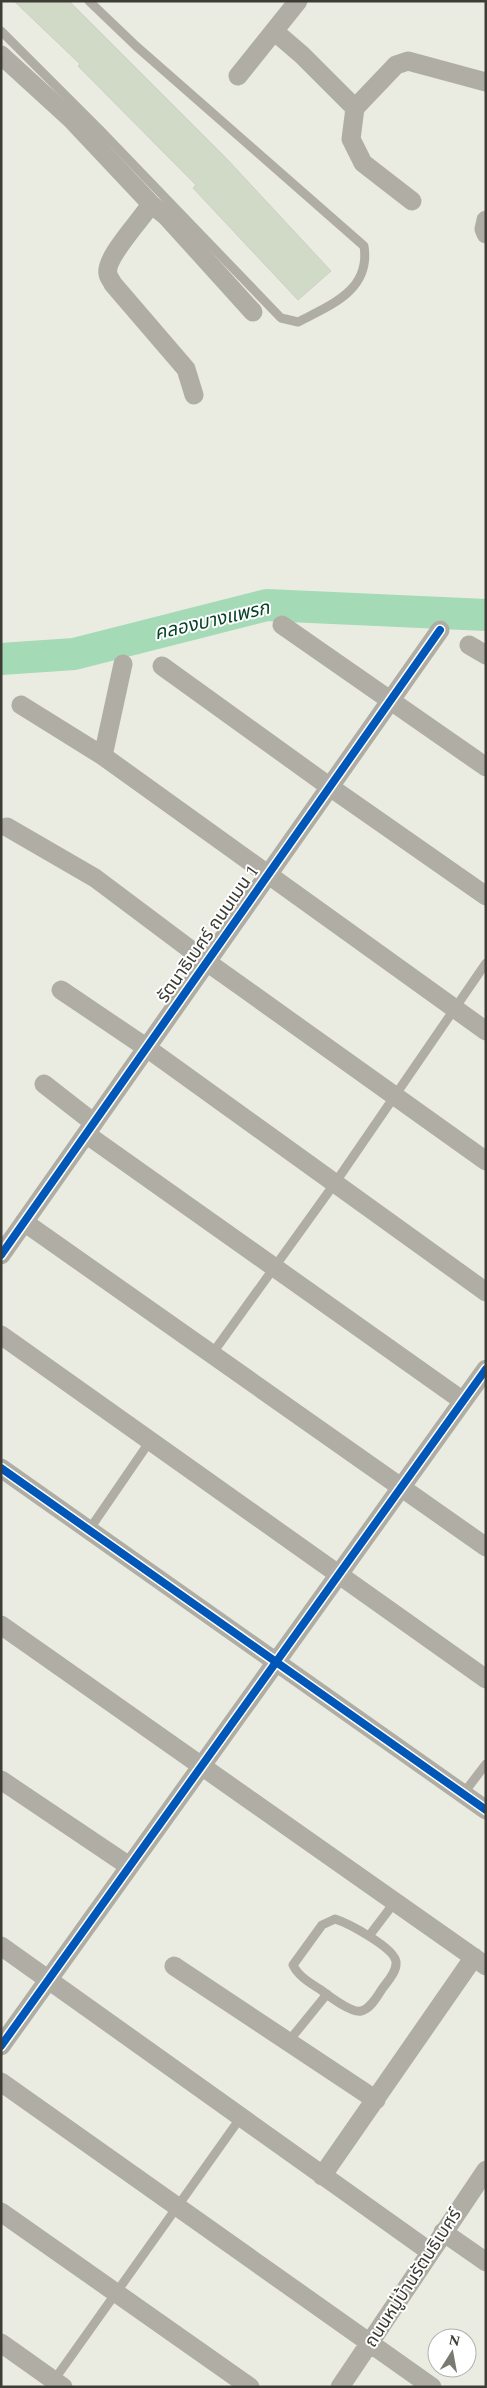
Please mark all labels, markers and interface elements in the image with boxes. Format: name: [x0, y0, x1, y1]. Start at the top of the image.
water label: คลองบางแพรก: [152, 594, 273, 648]
street label: รัตนาธิเบศร์ ถนนเมน 1: [150, 860, 266, 1008]
street label: ถนนหมู่บ้านรัตนธิเบศร์: [358, 2202, 469, 2353]
north arrow: [427, 2328, 477, 2378]
text: N: [447, 2329, 462, 2352]

